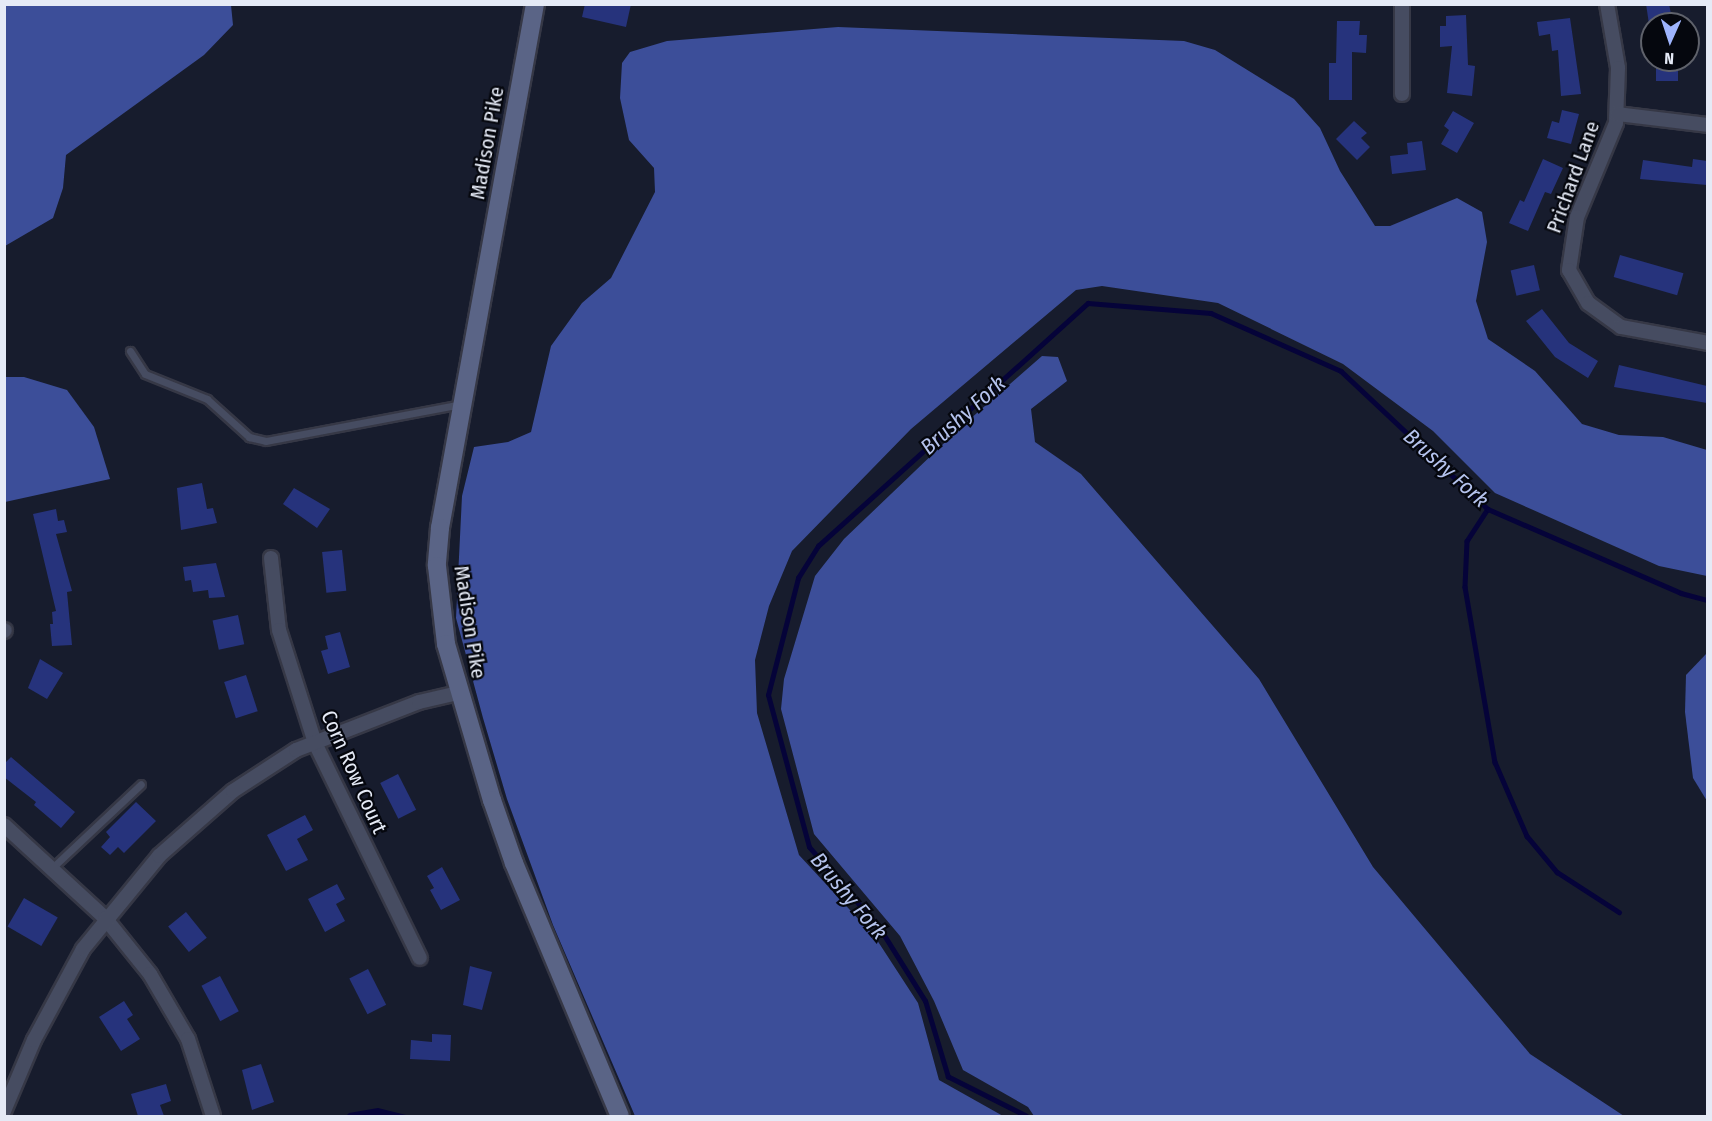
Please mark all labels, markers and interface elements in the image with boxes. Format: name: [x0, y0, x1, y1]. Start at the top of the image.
north arrow: [1640, 12, 1700, 72]
text: N: [1664, 49, 1674, 68]
street label: Madison Pike: [465, 85, 509, 201]
street label: Prichard Lane: [1541, 118, 1605, 236]
water label: Brushy Fork: [915, 370, 1011, 460]
water label: Brushy Fork: [1398, 423, 1494, 513]
street label: Madison Pike: [449, 564, 491, 680]
street label: Corn Row Court: [316, 707, 392, 837]
water label: Brushy Fork: [805, 847, 893, 945]

